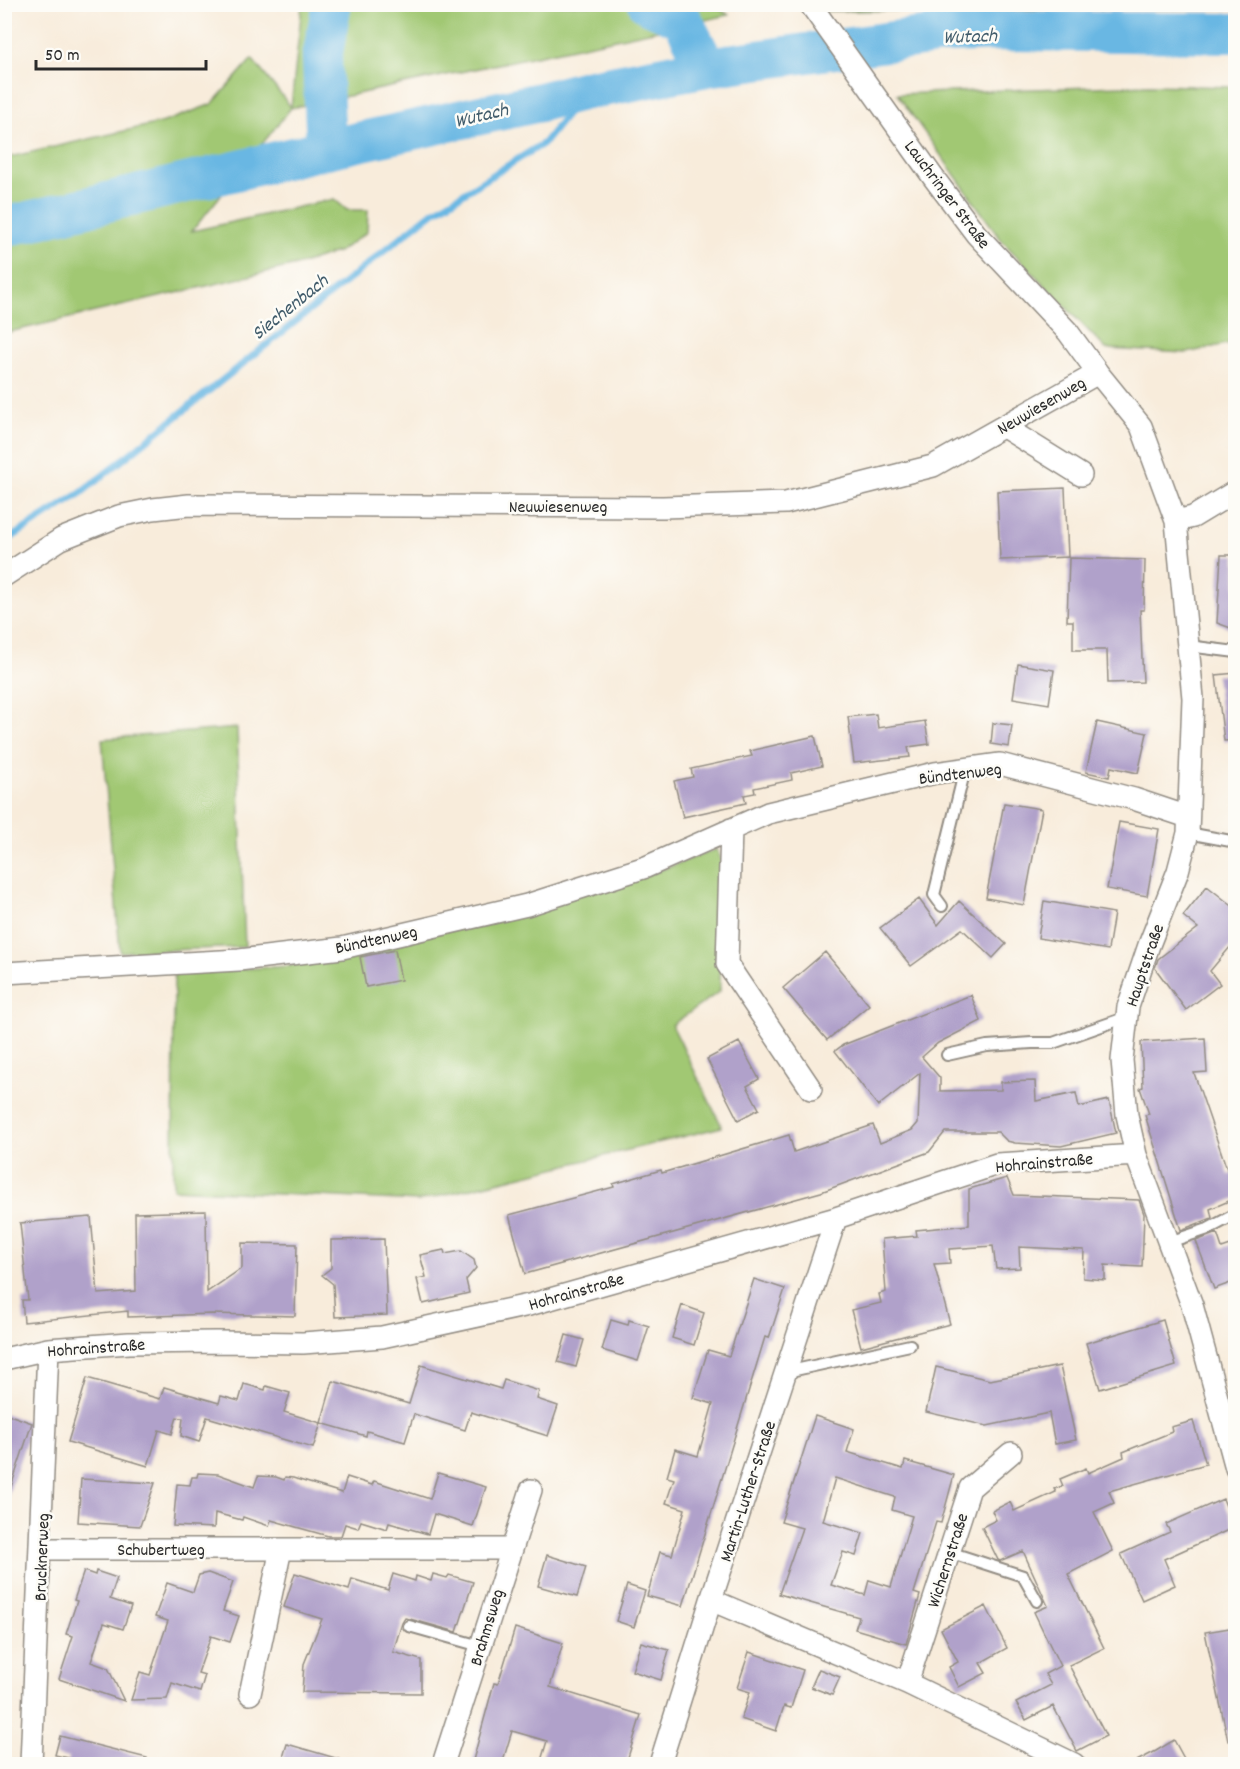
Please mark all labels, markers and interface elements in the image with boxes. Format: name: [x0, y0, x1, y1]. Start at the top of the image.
water label: Wutach: [943, 23, 998, 53]
scale bar: [36, 33, 206, 71]
text: 50 m: [45, 44, 80, 69]
water label: Wutach: [452, 97, 512, 137]
street label: Lauchringer Straße: [897, 136, 995, 255]
water label: Siechenbach: [246, 268, 336, 348]
street label: Neuwiesenweg: [993, 372, 1091, 443]
street label: Neuwiesenweg: [509, 496, 607, 521]
street label: Bündtenweg: [917, 758, 1003, 793]
street label: Bündtenweg: [333, 921, 420, 962]
street label: Hauptstraße: [1121, 921, 1172, 1011]
street label: Hohrainstraße: [994, 1148, 1094, 1181]
street label: Hohrainstraße: [526, 1268, 627, 1319]
street label: Hohrainstraße: [46, 1334, 146, 1365]
street label: Martin-Luther-Straße: [715, 1418, 784, 1566]
street label: Wichernstraße: [922, 1510, 976, 1611]
street label: Brucknerweg: [29, 1513, 58, 1601]
street label: Schubertweg: [117, 1539, 205, 1564]
street label: Brahmsweg: [465, 1586, 512, 1669]

